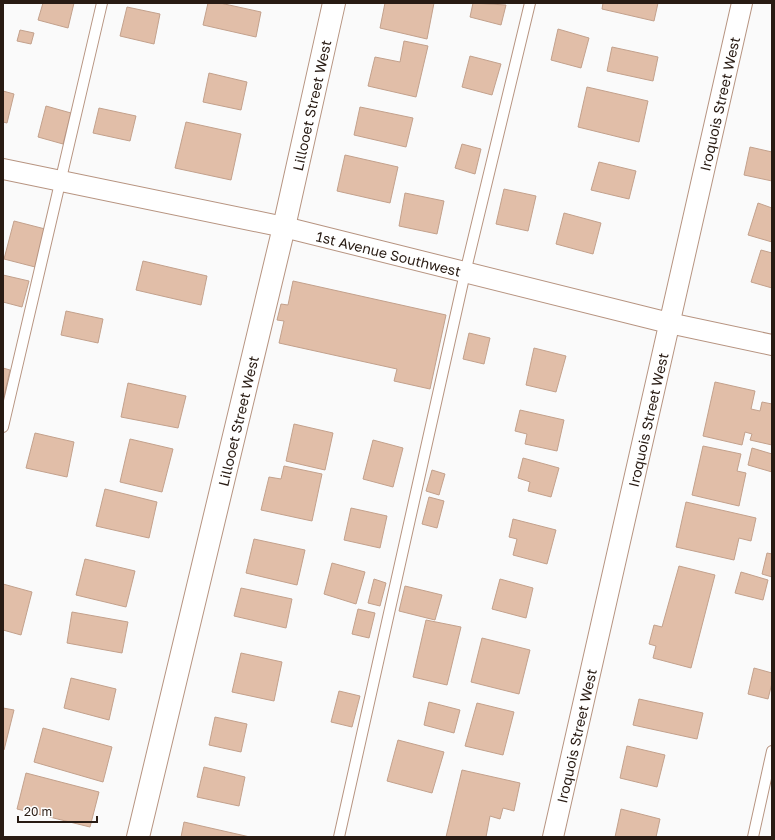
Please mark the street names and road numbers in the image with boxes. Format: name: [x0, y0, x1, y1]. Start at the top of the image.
street label: Iroquois Street West: [696, 35, 743, 172]
street label: Lillooet Street West: [288, 38, 334, 172]
street label: 1st Avenue Southwest: [315, 227, 463, 279]
street label: Iroquois Street West: [624, 351, 671, 488]
street label: Lillooet Street West: [214, 354, 261, 488]
street label: Iroquois Street West: [553, 667, 599, 804]

